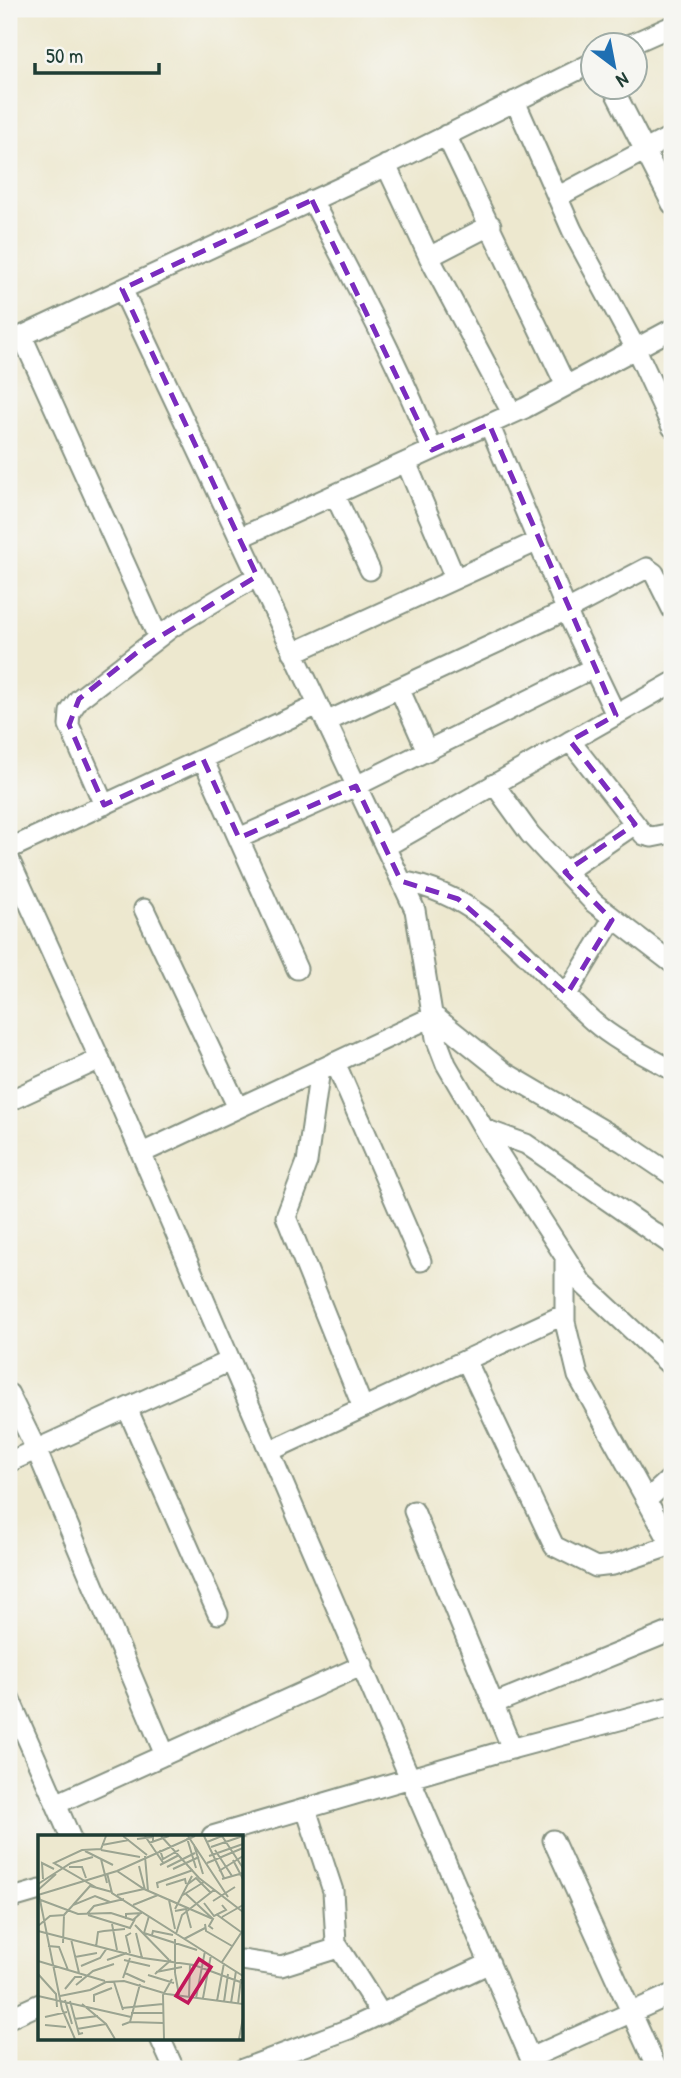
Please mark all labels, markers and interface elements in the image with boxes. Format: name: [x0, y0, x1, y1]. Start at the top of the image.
scale bar: [35, 32, 159, 76]
north arrow: [580, 32, 650, 102]
text: 50 m: [46, 41, 83, 70]
text: N: [612, 67, 634, 94]
inset map: [38, 1835, 243, 2039]

